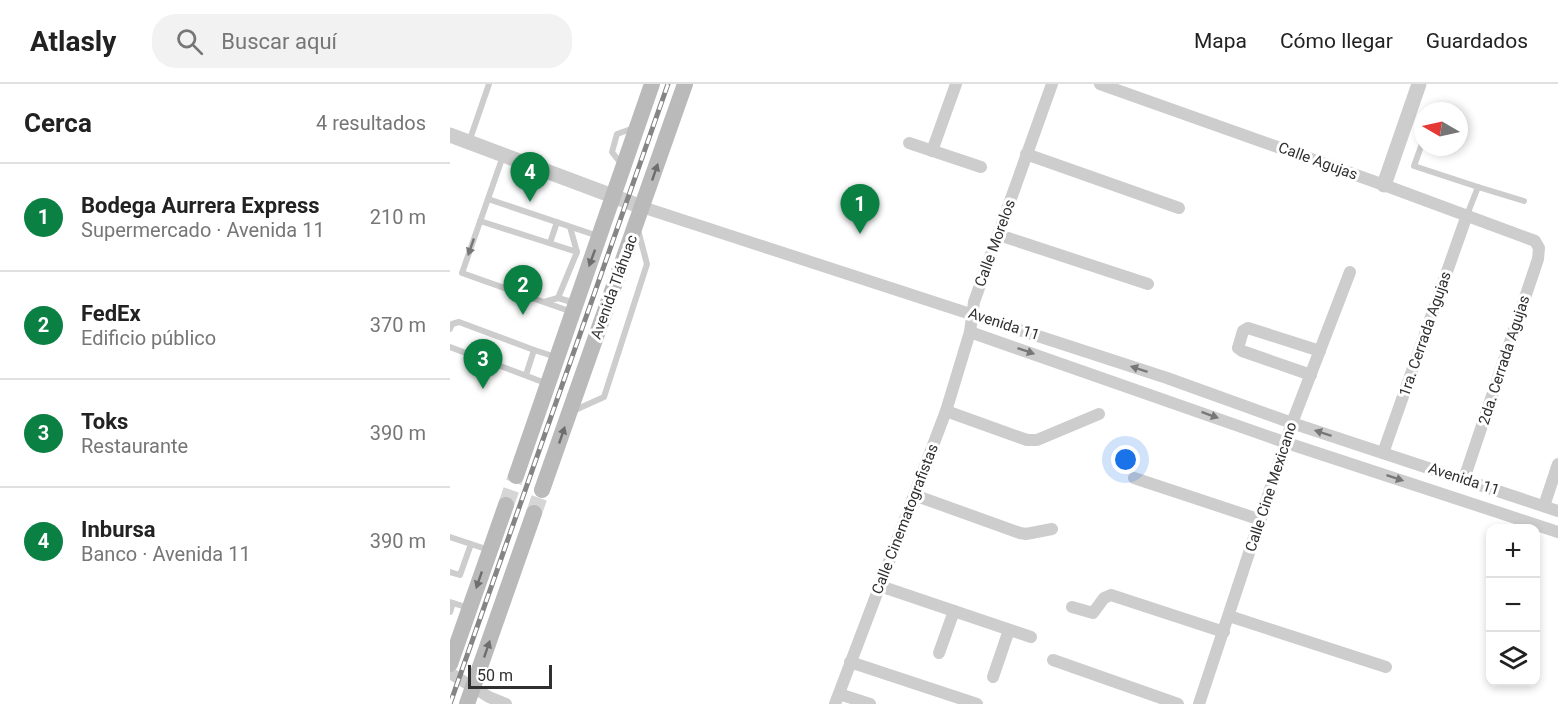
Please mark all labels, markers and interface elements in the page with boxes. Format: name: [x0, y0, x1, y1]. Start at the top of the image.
search box: [152, 14, 572, 68]
text: Atlasly: [30, 25, 116, 58]
icon: search: [173, 25, 206, 58]
text: Buscar aquí: [221, 29, 337, 54]
text: Mapa: [1194, 29, 1247, 53]
text: Cómo llegar: [1280, 29, 1393, 53]
text: Guardados: [1426, 29, 1528, 53]
north arrow: [1414, 102, 1468, 156]
text: Cerca: [24, 108, 92, 138]
text: 4 resultados: [316, 111, 426, 135]
street label: Calle Agujas: [1276, 138, 1360, 184]
pin: 4: [510, 152, 550, 202]
one-way arrow: [650, 163, 660, 181]
pin: 1: [840, 184, 880, 234]
text: Bodega Aurrera Express: [81, 193, 320, 218]
street label: Calle Morelos: [971, 197, 1019, 289]
text: 1: [38, 205, 49, 229]
text: 210 m: [370, 205, 426, 229]
text: Supermercado · Avenida 11: [81, 218, 325, 242]
street label: Avenida Tláhuac: [587, 232, 641, 342]
one-way arrow: [465, 238, 475, 256]
one-way arrow: [587, 250, 597, 268]
pin: 2: [504, 266, 542, 315]
street label: 1ra. Cerrada Agujas: [1395, 269, 1455, 399]
street label: 2da. Cerrada Agujas: [1475, 293, 1533, 427]
text: FedEx: [81, 301, 141, 326]
street label: Avenida 11: [966, 304, 1042, 344]
text: 2: [38, 313, 49, 337]
text: 370 m: [370, 313, 426, 337]
text: Edificio público: [81, 326, 216, 350]
pin: 3: [464, 340, 502, 389]
one-way arrow: [1017, 347, 1035, 357]
one-way arrow: [1130, 364, 1148, 373]
text: Toks: [81, 409, 128, 434]
one-way arrow: [1201, 411, 1219, 421]
street label: Calle Cine Mexicano: [1242, 420, 1300, 554]
text: 3: [38, 421, 49, 445]
text: 390 m: [370, 421, 426, 445]
one-way arrow: [557, 426, 567, 444]
one-way arrow: [1314, 428, 1332, 438]
text: Restaurante: [81, 434, 188, 458]
street label: Calle Cinematografistas: [868, 441, 942, 597]
your location: [1111, 445, 1140, 474]
street label: Avenida 11: [1426, 459, 1502, 499]
one-way arrow: [1386, 473, 1404, 483]
text: Inbursa: [81, 517, 156, 542]
map controls: [1486, 524, 1540, 686]
button: +: [1486, 524, 1540, 578]
text: 4: [38, 529, 49, 553]
text: 390 m: [370, 529, 426, 553]
text: Banco · Avenida 11: [81, 542, 251, 566]
one-way arrow: [474, 571, 484, 589]
button: −: [1486, 578, 1540, 632]
button: layers: [1486, 632, 1540, 686]
one-way arrow: [482, 640, 492, 658]
scale bar: [468, 662, 552, 690]
text: 50 m: [477, 666, 513, 685]

